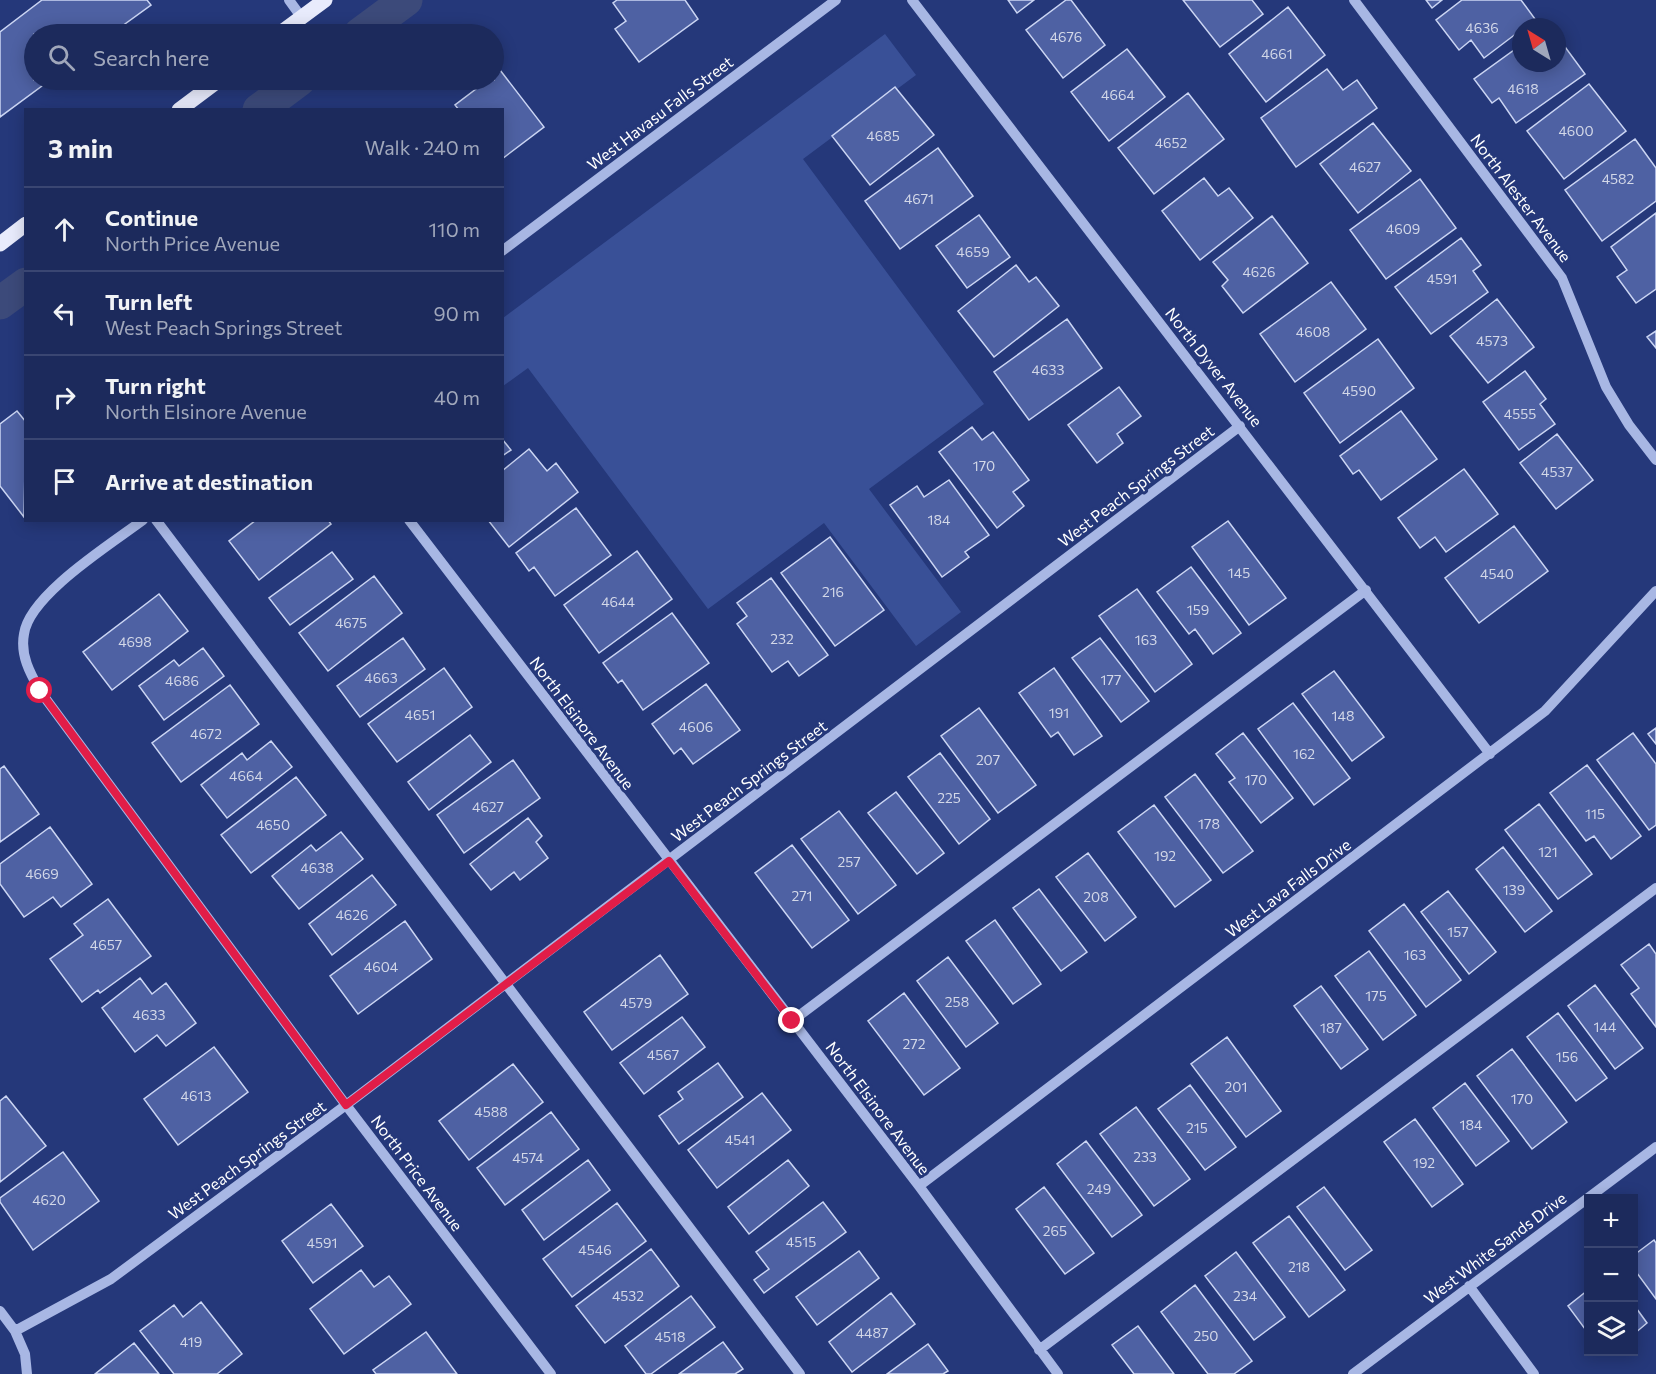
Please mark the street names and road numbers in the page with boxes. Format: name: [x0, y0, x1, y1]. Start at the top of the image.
street label: West Havasu Falls Street: [583, 51, 737, 174]
street label: North Alester Avenue: [1467, 130, 1576, 265]
street label: North Dyver Avenue: [1162, 303, 1267, 430]
street label: West Peach Springs Street: [1054, 421, 1218, 550]
street label: North Elsinore Avenue: [526, 653, 639, 793]
street label: West Peach Springs Street: [667, 716, 831, 845]
street label: West Lava Falls Drive: [1221, 834, 1354, 941]
street label: North Elsinore Avenue: [822, 1038, 935, 1178]
street label: West Peach Springs Street: [164, 1096, 329, 1223]
street label: North Price Avenue: [368, 1111, 467, 1234]
street label: West White Sands Drive: [1420, 1188, 1570, 1307]

